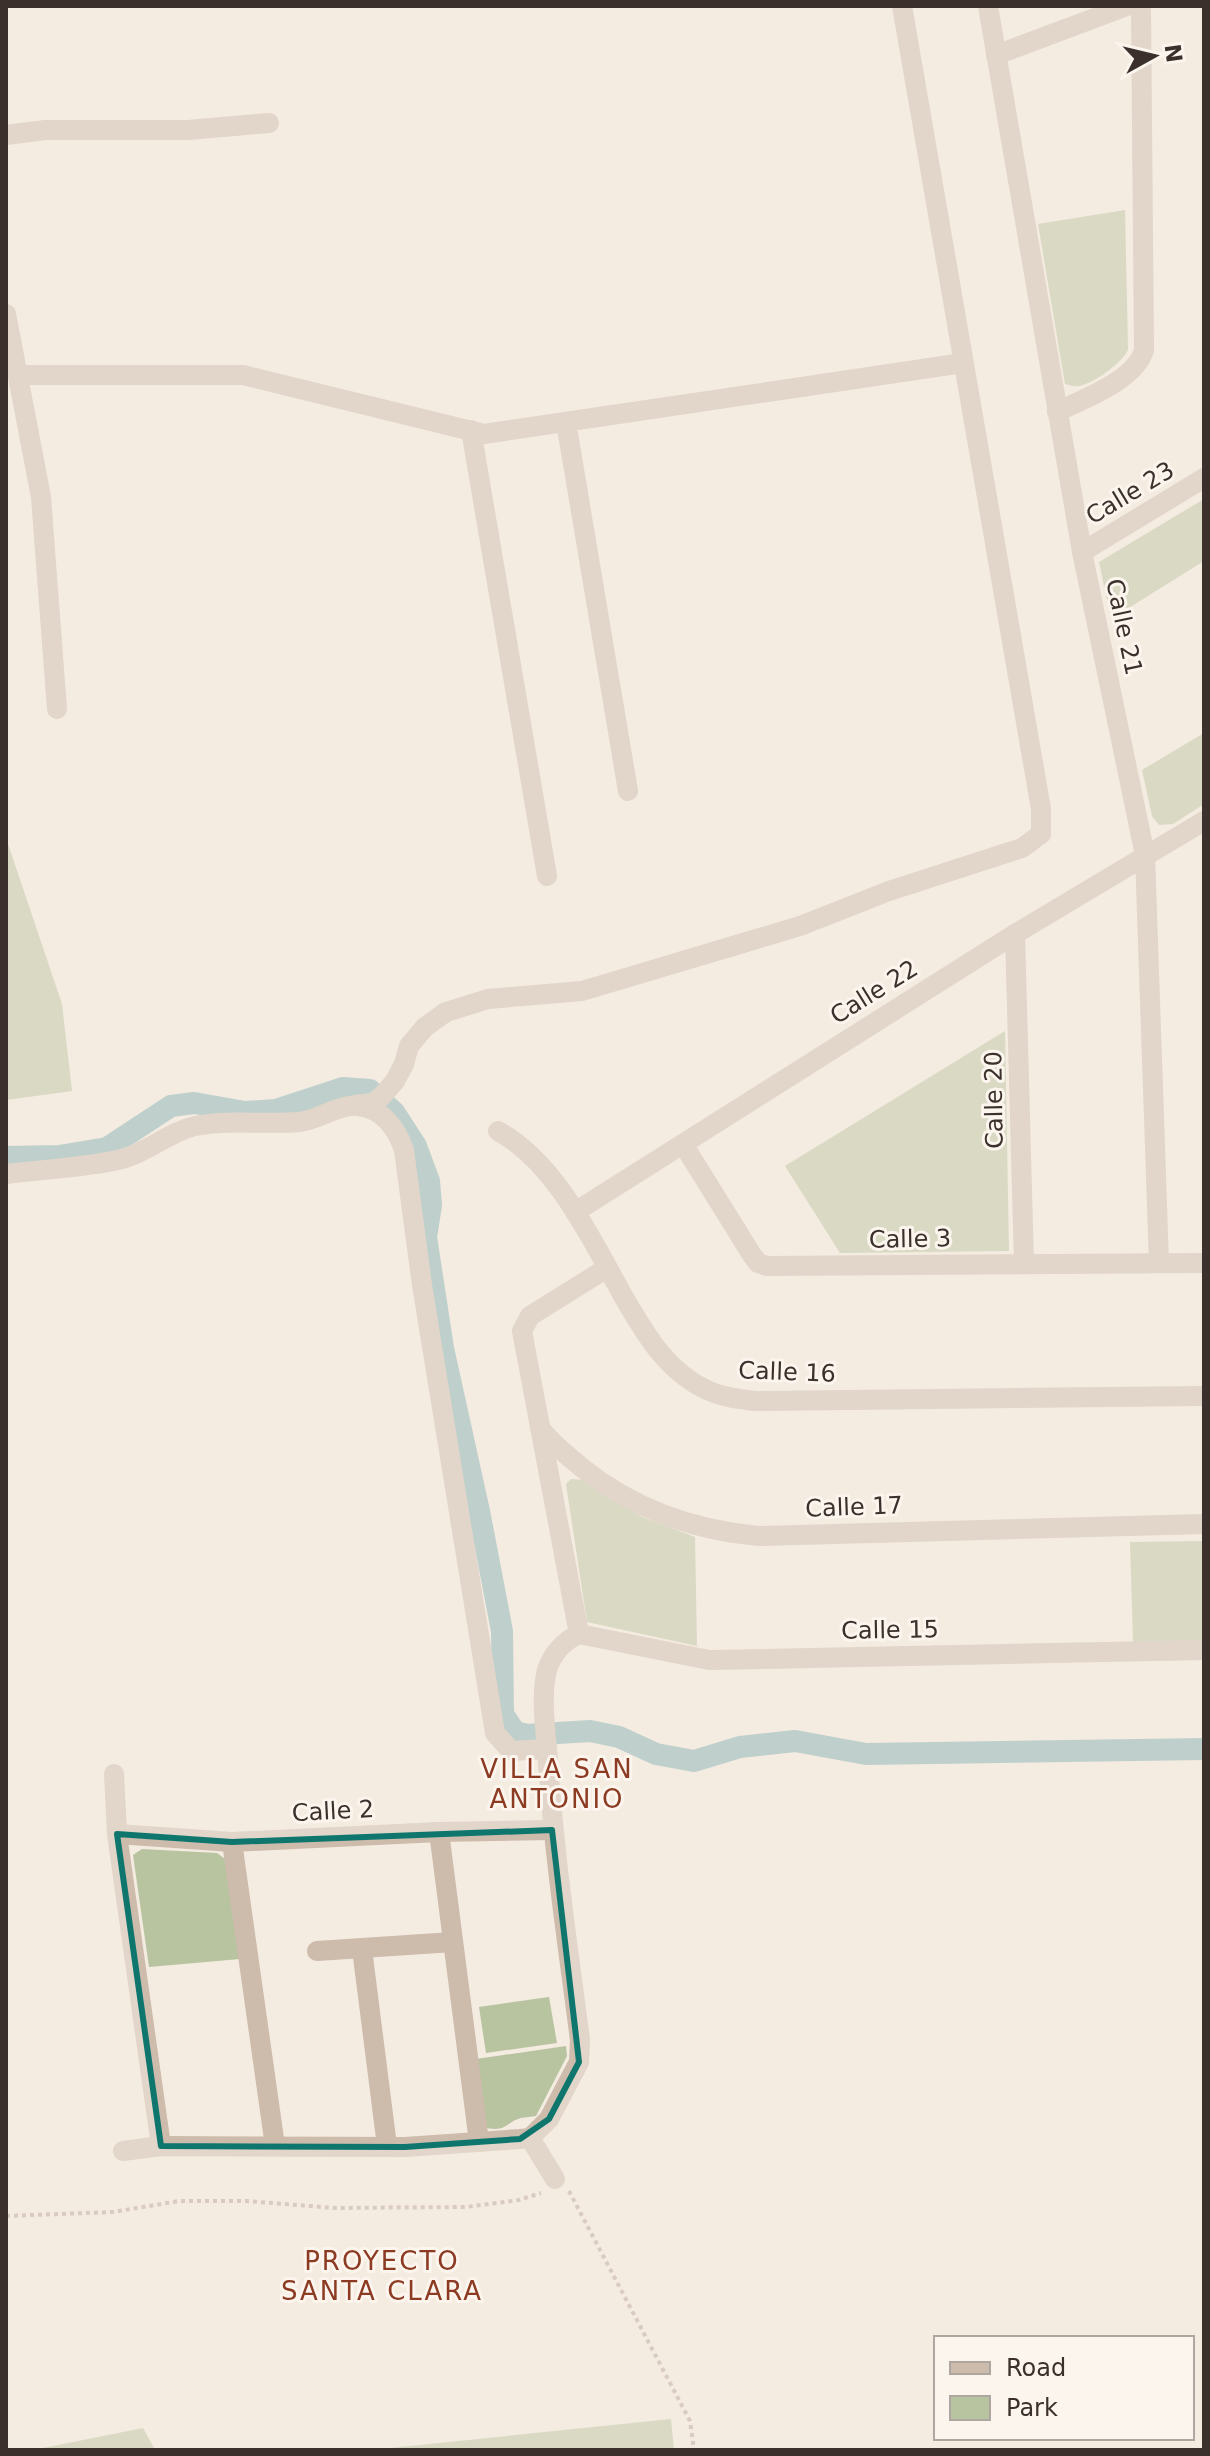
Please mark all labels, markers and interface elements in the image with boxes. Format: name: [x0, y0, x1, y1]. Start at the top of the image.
north arrow: [1114, 16, 1194, 96]
text: N: [1160, 42, 1187, 64]
street label: Calle 23: [1081, 456, 1179, 530]
street label: Calle 21: [1100, 576, 1148, 678]
street label: Calle 22: [825, 954, 923, 1030]
street label: Calle 20: [979, 1051, 1009, 1149]
street label: Calle 3: [869, 1224, 951, 1254]
street label: Calle 16: [738, 1356, 836, 1388]
street label: Calle 17: [805, 1491, 903, 1523]
street label: Calle 15: [841, 1615, 939, 1645]
district label: VILLA SAN ANTONIO: [480, 1754, 634, 1814]
street label: Calle 2: [291, 1795, 375, 1827]
district label: PROYECTO SANTA CLARA: [281, 2246, 483, 2306]
legend: [934, 2336, 1194, 2440]
text: Road: [1006, 2354, 1066, 2382]
text: Park: [1006, 2394, 1058, 2422]

